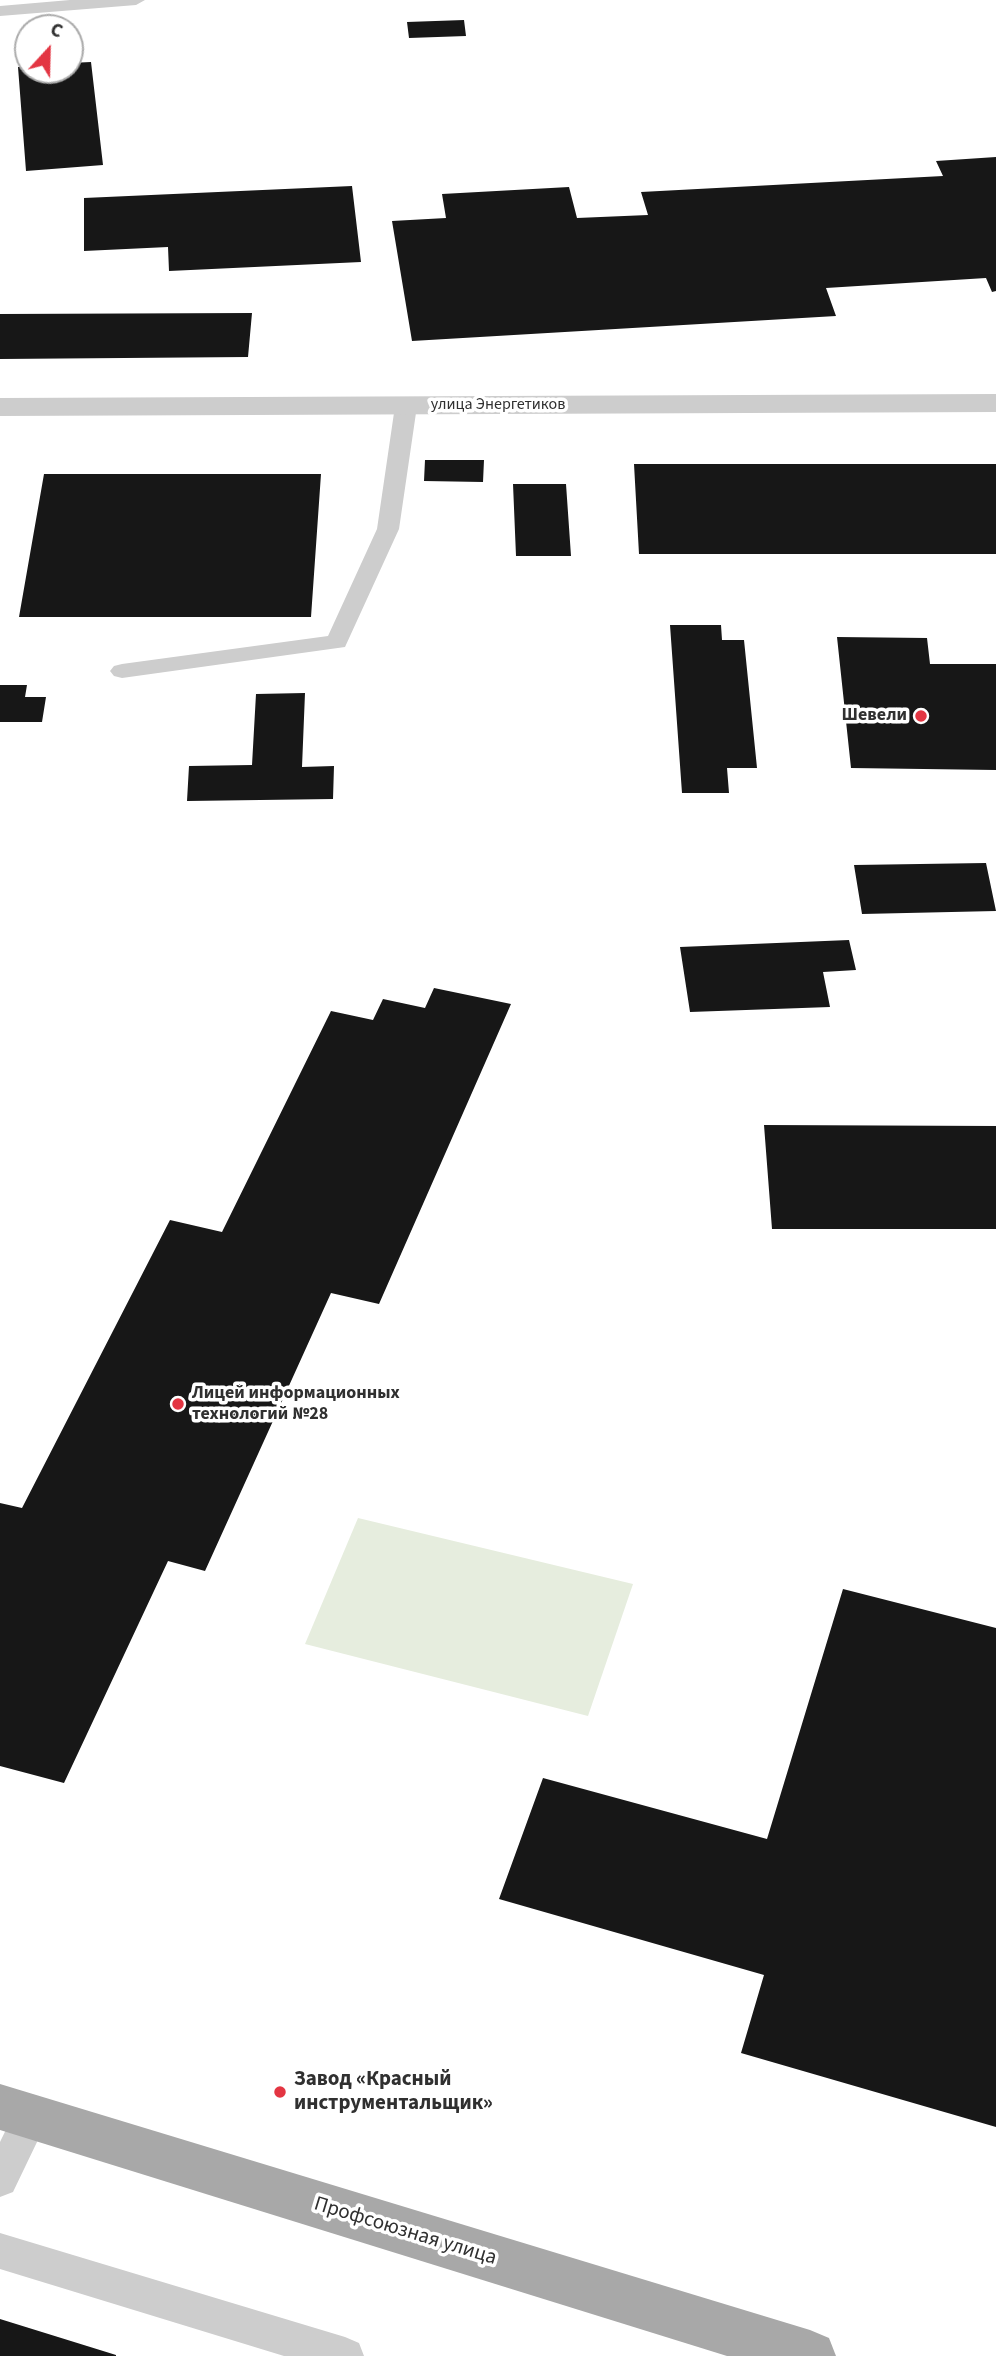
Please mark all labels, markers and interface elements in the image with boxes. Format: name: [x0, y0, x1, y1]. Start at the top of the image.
north arrow: [14, 14, 84, 84]
text: С: [46, 16, 66, 46]
street label: улица Энергетиков: [431, 395, 565, 415]
place label: Шевели: [842, 705, 907, 727]
marker: Шевели: [913, 708, 929, 724]
place label: Лицей информационных технологий №28: [192, 1383, 400, 1426]
marker: Лицей информационных технологий №28: [170, 1396, 186, 1412]
place label: Завод «Красный инструментальщик»: [294, 2067, 493, 2117]
marker: Завод «Красный инструментальщик»: [272, 2084, 288, 2100]
street label: Профсоюзная улица: [311, 2192, 499, 2272]

